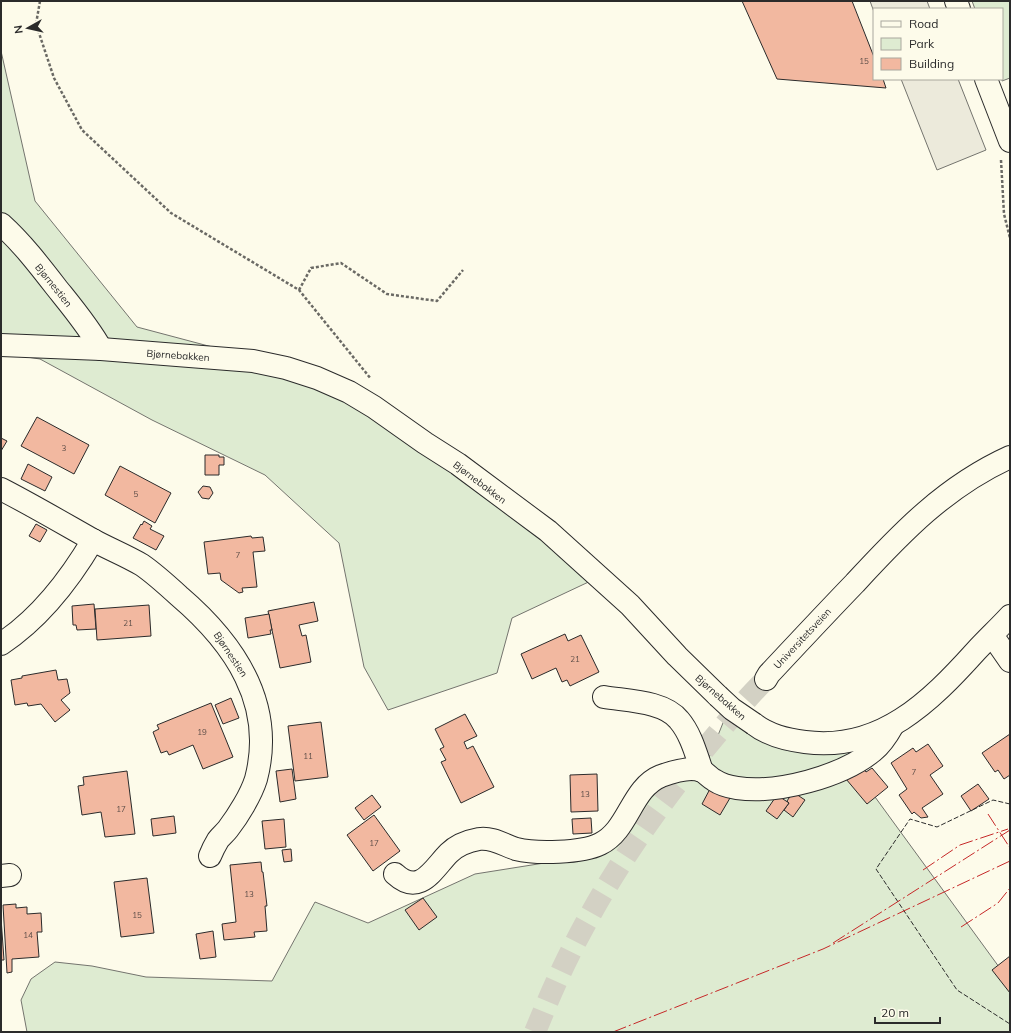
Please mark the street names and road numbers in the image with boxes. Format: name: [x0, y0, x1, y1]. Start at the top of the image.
street label: Bjørnestien: [32, 261, 75, 310]
street label: Bjørnebakken: [146, 347, 210, 364]
street label: Bjørnebakken: [451, 458, 509, 507]
street label: Universitetsveien: [771, 605, 834, 672]
street label: Bjørnestien: [211, 629, 251, 680]
street label: Bjørnebakken: [693, 672, 749, 723]

